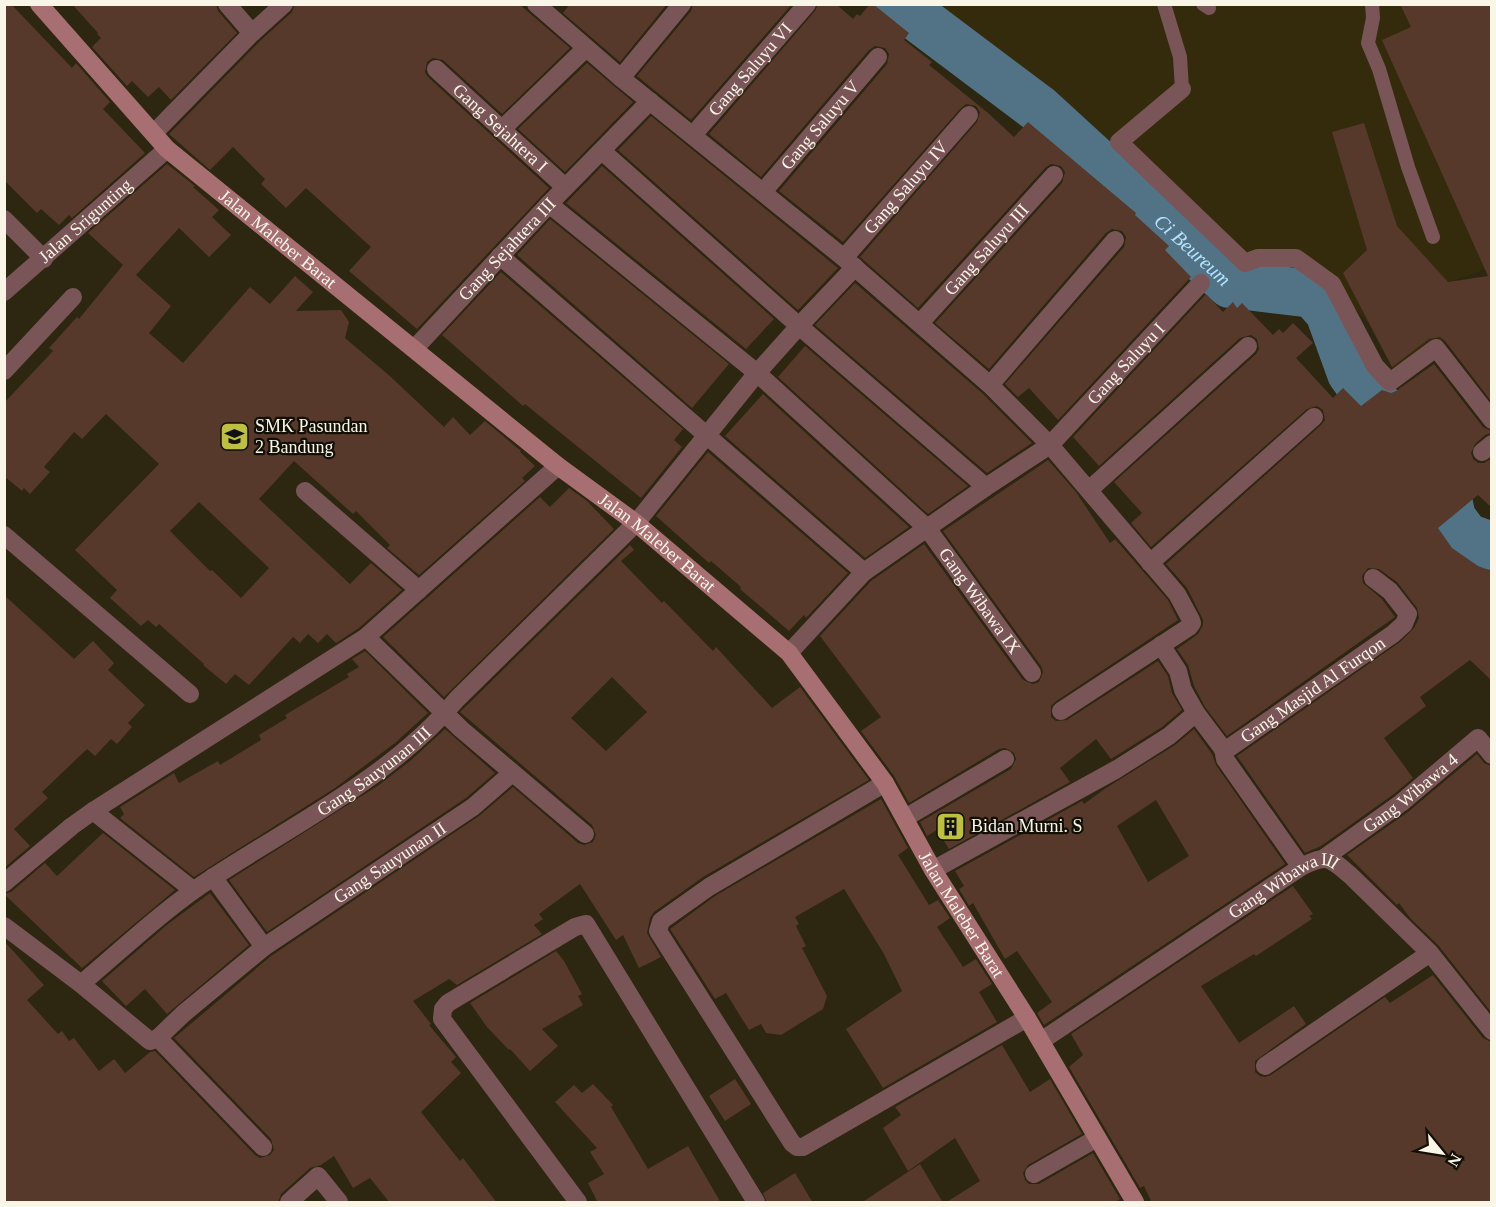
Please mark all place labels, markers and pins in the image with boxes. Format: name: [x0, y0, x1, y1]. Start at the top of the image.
place label: SMK Pasundan 2 Bandung: [255, 416, 368, 457]
school or university icon: SMK Pasundan 2 Bandung: [218, 420, 250, 452]
building icon: Bidan Murni. S: [934, 810, 966, 842]
place label: Bidan Murni. S: [971, 816, 1083, 836]

